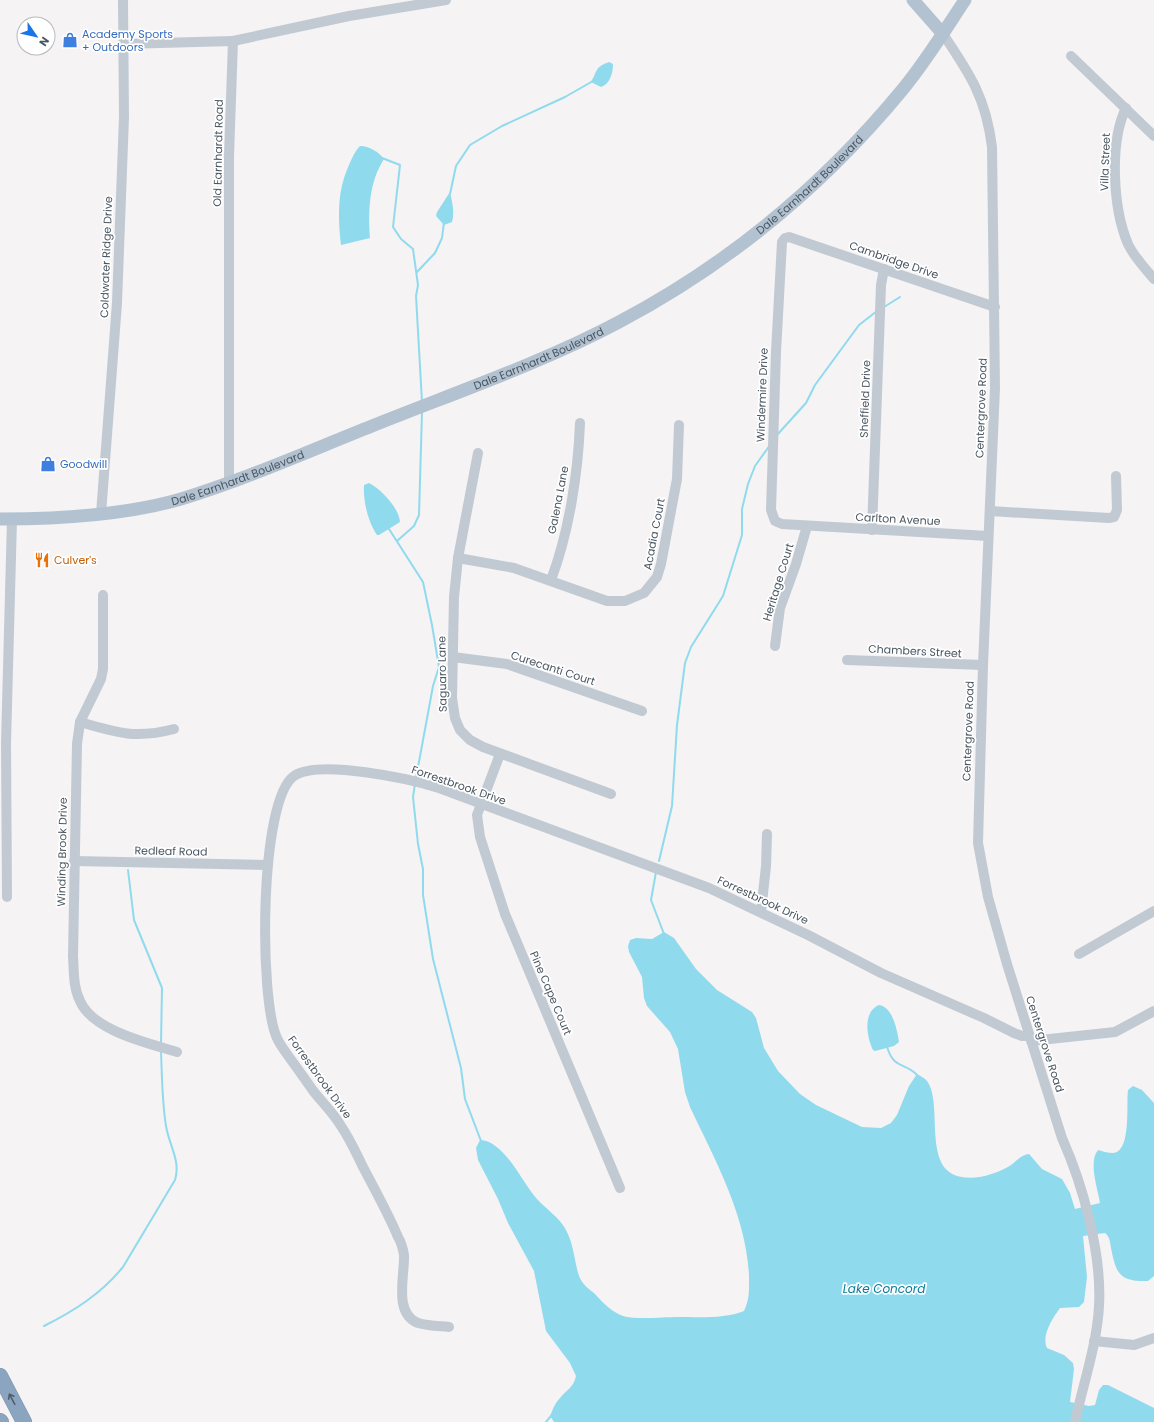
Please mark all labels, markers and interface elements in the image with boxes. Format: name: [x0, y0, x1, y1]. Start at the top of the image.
north arrow: [16, 16, 56, 56]
place label: Academy Sports + Outdoors: [82, 26, 173, 55]
shop icon: Academy Sports + Outdoors: [61, 31, 79, 49]
text: N: [35, 34, 53, 49]
street label: Old Earnhardt Road: [209, 99, 227, 207]
street label: Dale Earnhardt Boulevard: [753, 131, 867, 238]
street label: Villa Street: [1096, 133, 1114, 191]
street label: Coldwater Ridge Drive: [96, 196, 116, 318]
street label: Cambridge Drive: [847, 237, 941, 283]
street label: Dale Earnhardt Boulevard: [471, 323, 607, 394]
street label: Windermire Drive: [752, 347, 772, 442]
street label: Centergrove Road: [971, 358, 991, 458]
street label: Sheffield Drive: [856, 360, 874, 438]
street label: Dale Earnhardt Boulevard: [169, 446, 307, 509]
shop icon: Goodwill: [39, 455, 57, 473]
place label: Goodwill: [60, 456, 107, 472]
street label: Galena Lane: [544, 464, 572, 535]
street label: Acadia Court: [639, 497, 669, 571]
street label: Carlton Avenue: [855, 509, 941, 529]
street label: Heritage Court: [759, 541, 797, 623]
restaurant icon: Culver's: [33, 551, 51, 569]
place label: Culver's: [54, 552, 97, 568]
street label: Saguaro Lane: [433, 636, 451, 712]
street label: Chambers Street: [868, 641, 962, 661]
street label: Curecanti Court: [509, 647, 597, 689]
street label: Centergrove Road: [958, 681, 978, 781]
street label: Forrestbrook Drive: [410, 761, 509, 809]
street label: Winding Brook Drive: [53, 797, 71, 907]
street label: Redleaf Road: [134, 842, 208, 860]
street label: Forrestbrook Drive: [715, 872, 811, 928]
street label: Pine Cape Court: [526, 949, 576, 1037]
street label: Centergrove Road: [1022, 994, 1068, 1094]
street label: Forrestbrook Drive: [284, 1032, 356, 1122]
water label: Lake Concord: [843, 1280, 926, 1297]
one-way arrow: [8, 1393, 15, 1405]

